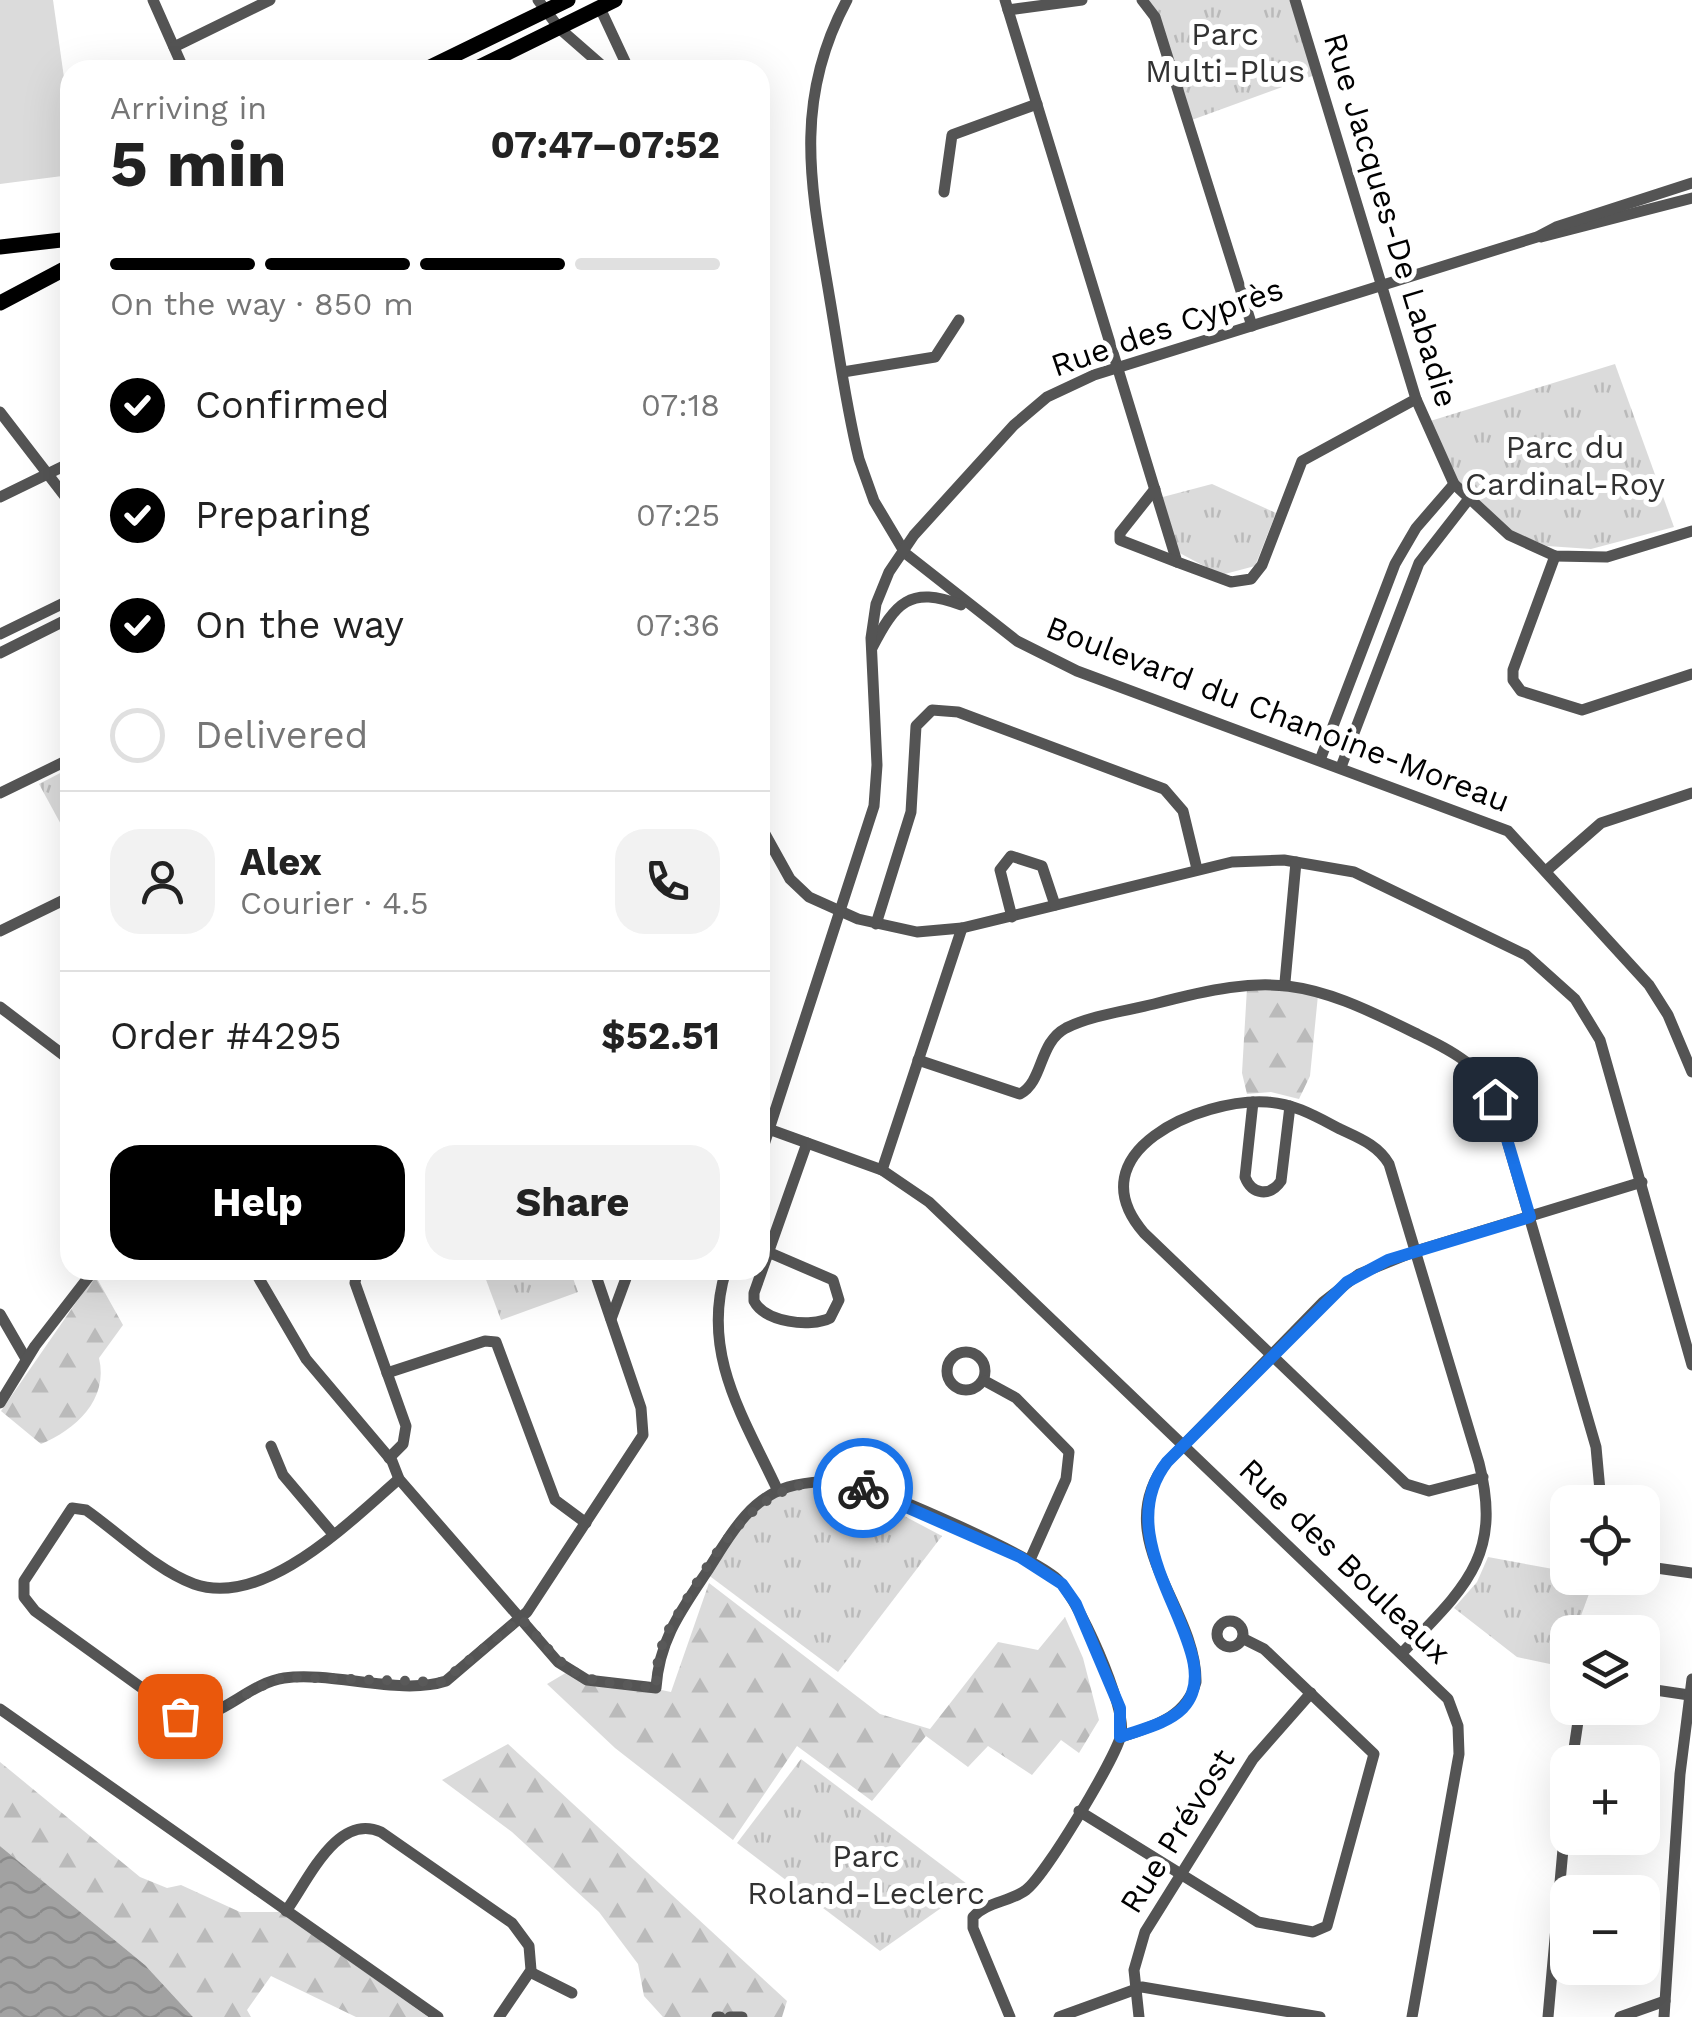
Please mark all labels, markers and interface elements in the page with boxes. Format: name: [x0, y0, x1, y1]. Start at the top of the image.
park label: Parc Multi-Plus: [1145, 15, 1305, 90]
street label: Rue Jacques-De Labadie: [1316, 28, 1466, 412]
text: Arriving in: [110, 89, 267, 127]
text: 07:47–07:52: [491, 123, 720, 167]
text: 5 min: [110, 126, 287, 202]
street label: Rue des Cyprès: [1046, 270, 1288, 384]
text: On the way · 850 m: [110, 285, 414, 323]
icon: check: [110, 378, 165, 433]
text: Confirmed: [195, 383, 390, 427]
text: 07:18: [641, 386, 720, 424]
park label: Parc du Cardinal-Roy: [1465, 428, 1665, 503]
icon: check: [110, 488, 165, 543]
text: Preparing: [195, 493, 370, 537]
text: 07:25: [636, 496, 720, 534]
icon: check: [110, 598, 165, 653]
text: On the way: [195, 603, 404, 647]
text: 07:36: [635, 606, 720, 644]
street label: Boulevard du Chanoine-Moreau: [1041, 608, 1515, 820]
text: Delivered: [195, 713, 368, 757]
button: person: [110, 829, 215, 934]
button: phone: [615, 829, 720, 934]
text: Alex: [240, 840, 322, 884]
text: Courier · 4.5: [240, 884, 429, 922]
text: Order #4295: [110, 1014, 342, 1058]
text: $52.51: [601, 1014, 720, 1058]
pin: [1453, 1057, 1538, 1142]
icon: home: [1468, 1072, 1523, 1127]
button: Help: [110, 1145, 405, 1260]
button: Share: [425, 1145, 720, 1260]
courier: [813, 1438, 913, 1538]
street label: Rue des Bouleaux: [1231, 1450, 1459, 1672]
icon: bike: [836, 1461, 891, 1516]
map controls: [1550, 1485, 1660, 1985]
button: locate: [1550, 1485, 1660, 1595]
button: layers: [1550, 1615, 1660, 1725]
pin: [138, 1674, 223, 1759]
icon: bag: [153, 1689, 208, 1744]
street label: Rue Prévost: [1112, 1742, 1242, 1920]
button: +: [1550, 1745, 1660, 1855]
park label: Parc Roland-Leclerc: [747, 1837, 985, 1912]
button: −: [1550, 1875, 1660, 1985]

